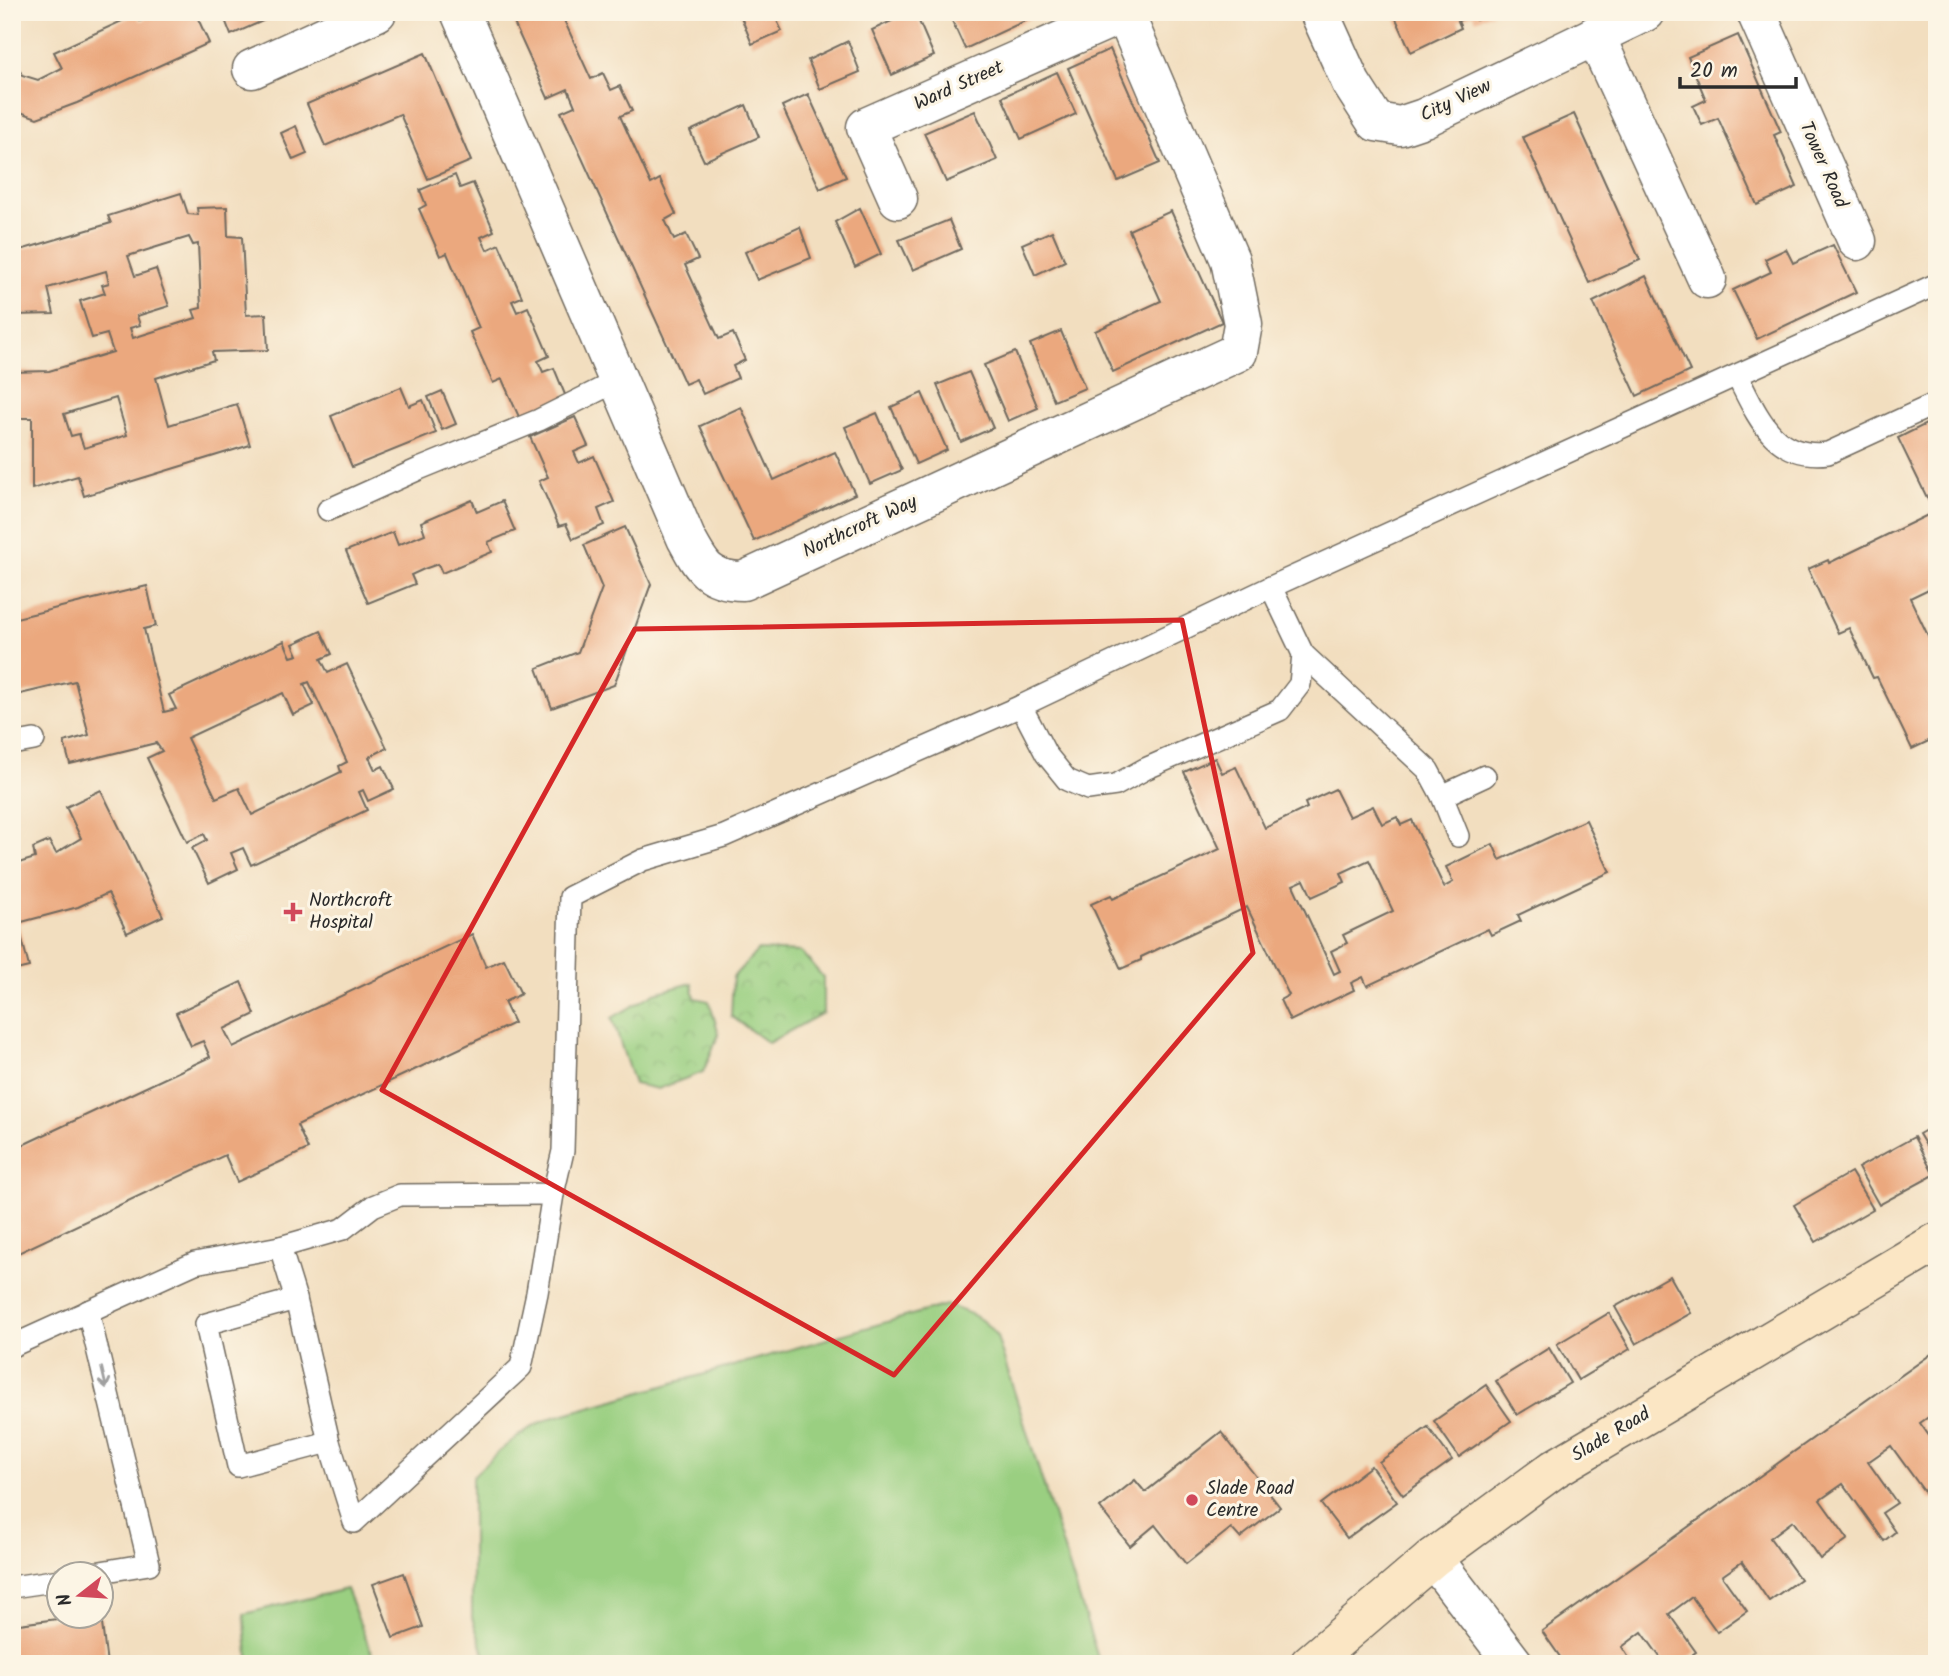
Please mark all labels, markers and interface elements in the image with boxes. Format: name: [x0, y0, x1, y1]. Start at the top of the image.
scale bar: [1680, 46, 1795, 90]
street label: Ward Street: [909, 53, 1009, 119]
text: 20 m: [1690, 55, 1738, 88]
street label: City View: [1415, 71, 1497, 131]
street label: Tower Road: [1791, 117, 1856, 214]
street label: Northcroft Way: [798, 487, 923, 567]
place label: Northcroft Hospital: [309, 886, 393, 938]
marker: Northcroft Hospital: [283, 902, 303, 922]
one-way arrow: [99, 1366, 112, 1388]
street label: Slade Road: [1566, 1399, 1657, 1470]
place label: Slade Road Centre: [1206, 1474, 1294, 1526]
marker: Slade Road Centre: [1184, 1492, 1200, 1508]
north arrow: [46, 1560, 116, 1630]
text: N: [50, 1589, 82, 1610]

